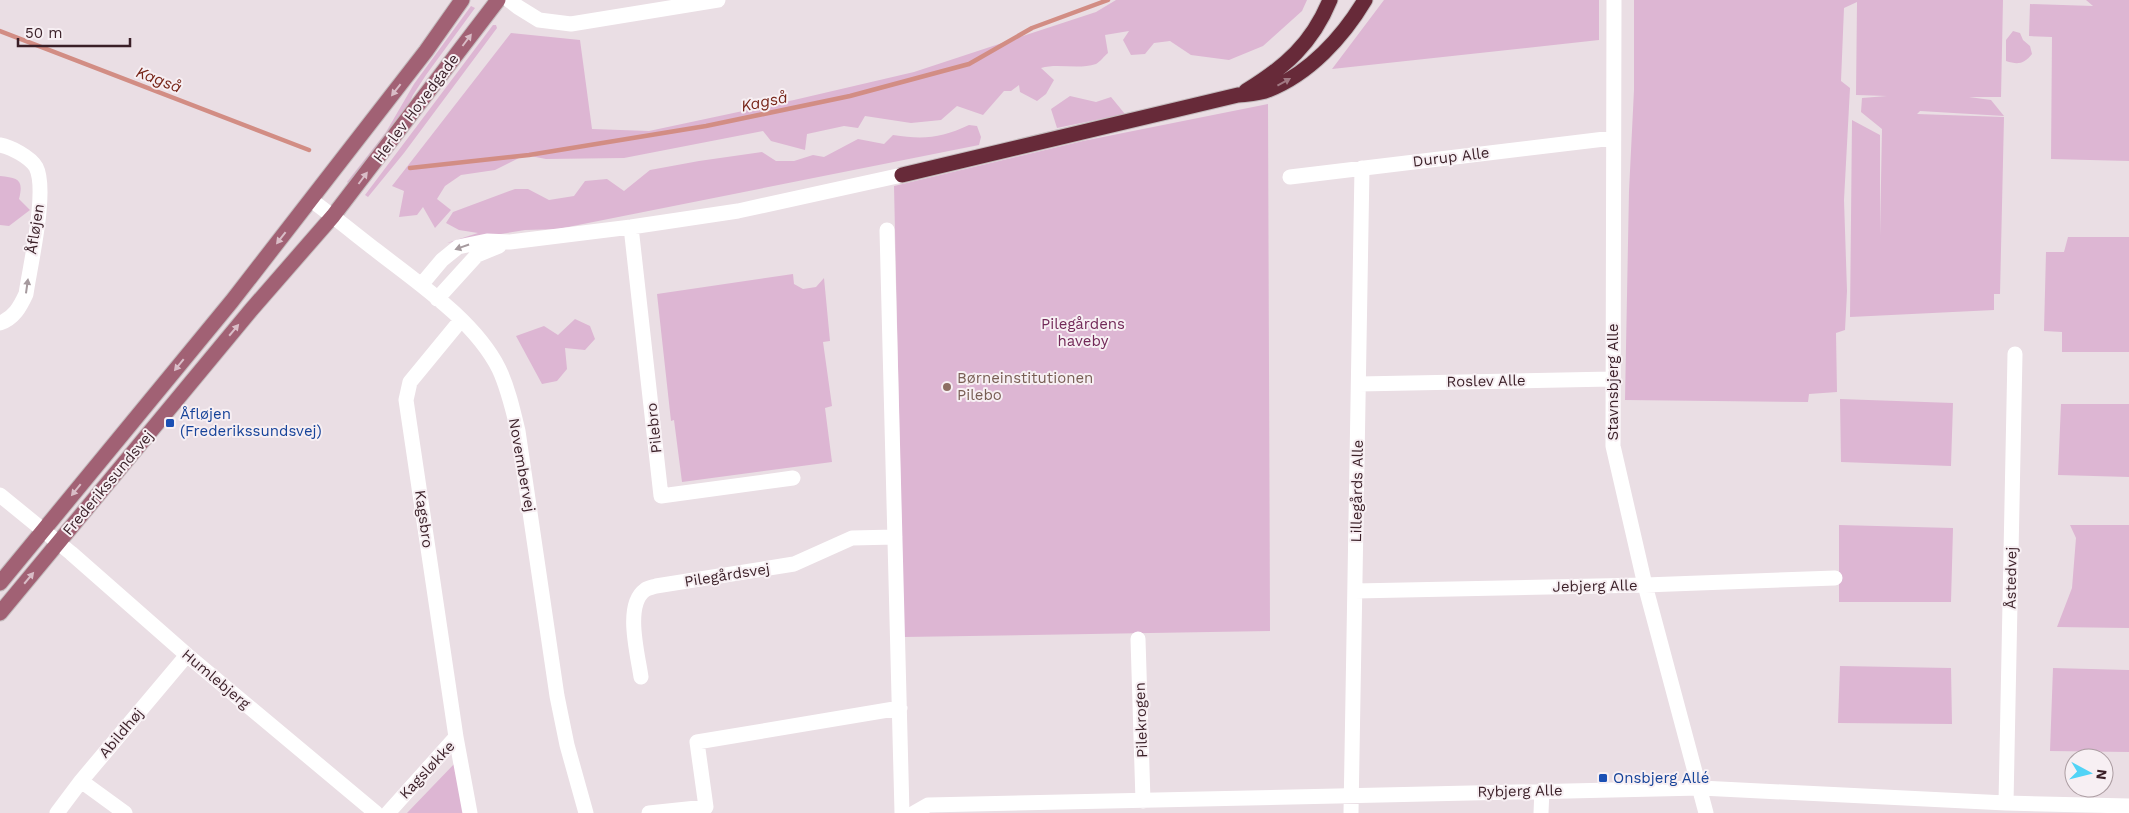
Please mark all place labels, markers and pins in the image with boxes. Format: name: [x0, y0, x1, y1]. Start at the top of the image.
place label: Børneinstitutionen Pilebo: [957, 369, 1093, 404]
marker: Børneinstitutionen Pilebo: [941, 381, 953, 393]
place label: Åfløjen (Frederikssundsvej): [180, 405, 322, 440]
marker: Åfløjen (Frederikssundsvej): [164, 417, 176, 429]
place label: Onsbjerg Allé: [1613, 769, 1709, 787]
marker: Onsbjerg Allé: [1597, 772, 1609, 784]

